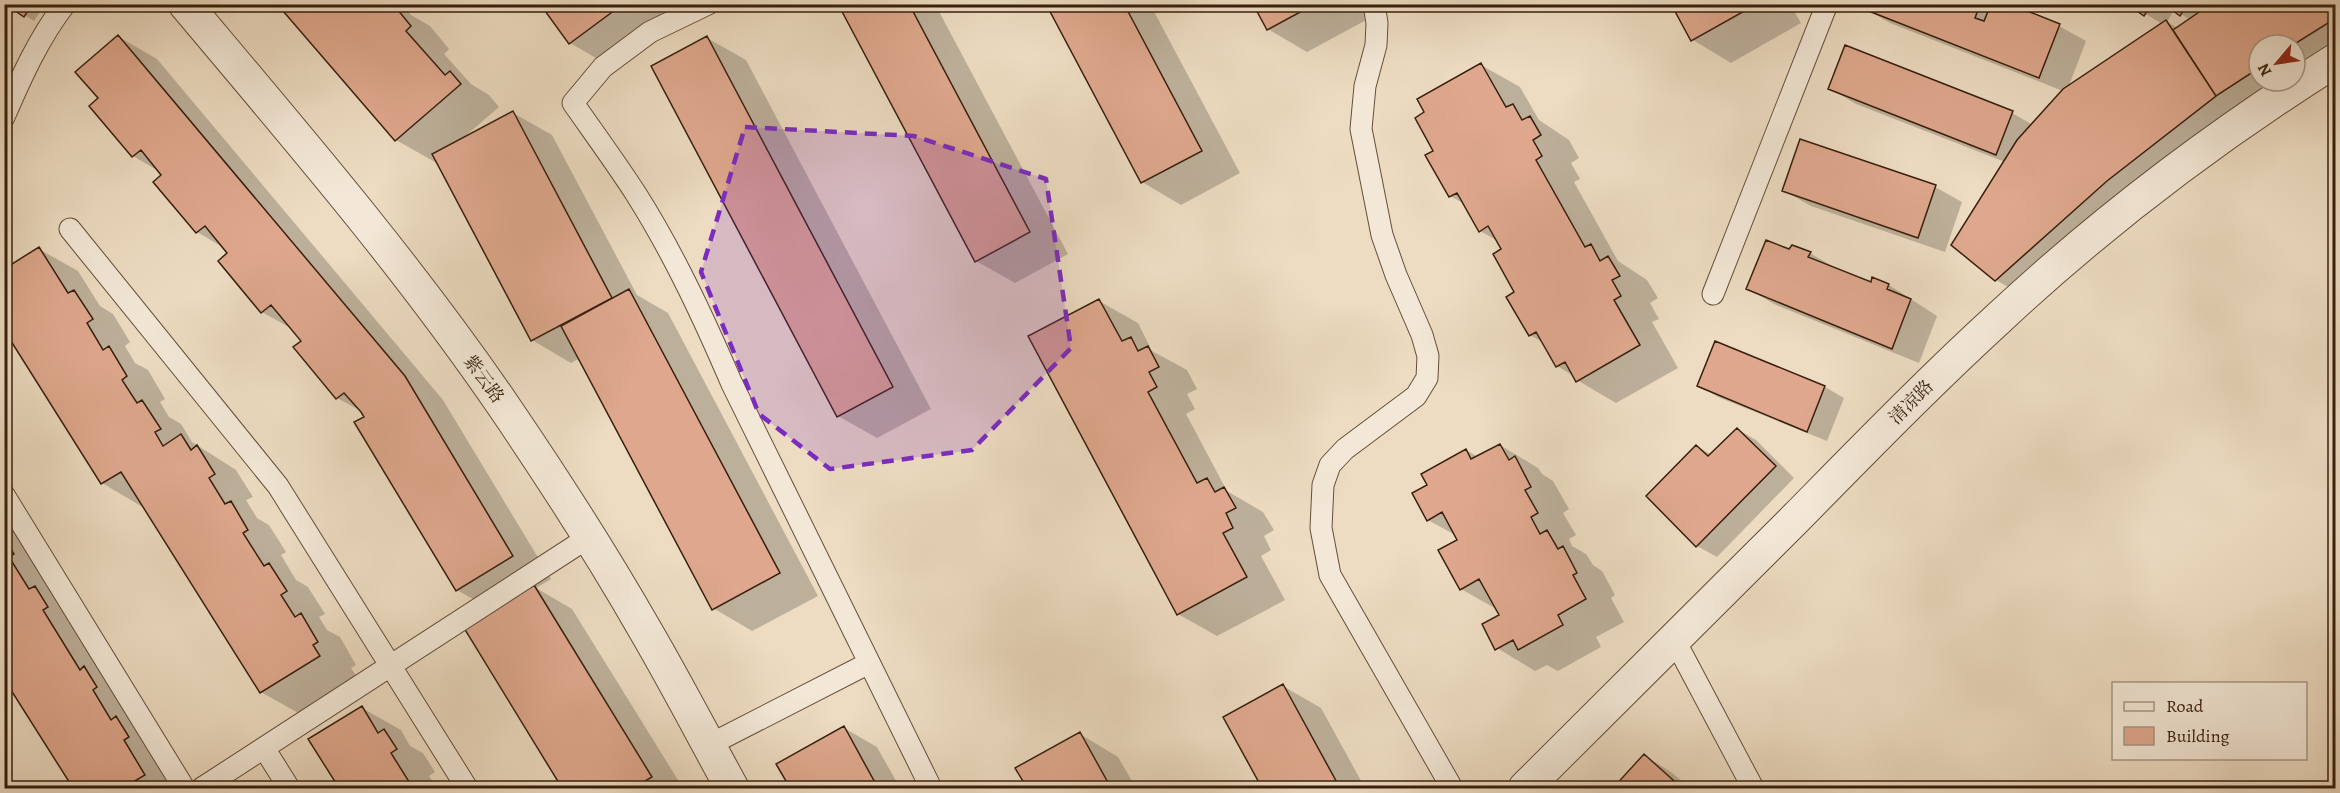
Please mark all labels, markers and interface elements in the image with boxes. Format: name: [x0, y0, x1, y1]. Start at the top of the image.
north arrow: [2247, 33, 2307, 93]
text: N: [2252, 59, 2277, 80]
street label: 紫云路: [458, 350, 510, 408]
street label: 清凉路: [1883, 374, 1939, 430]
legend: [2112, 682, 2307, 760]
text: Road: [2166, 694, 2204, 718]
text: Building: [2166, 724, 2230, 748]

